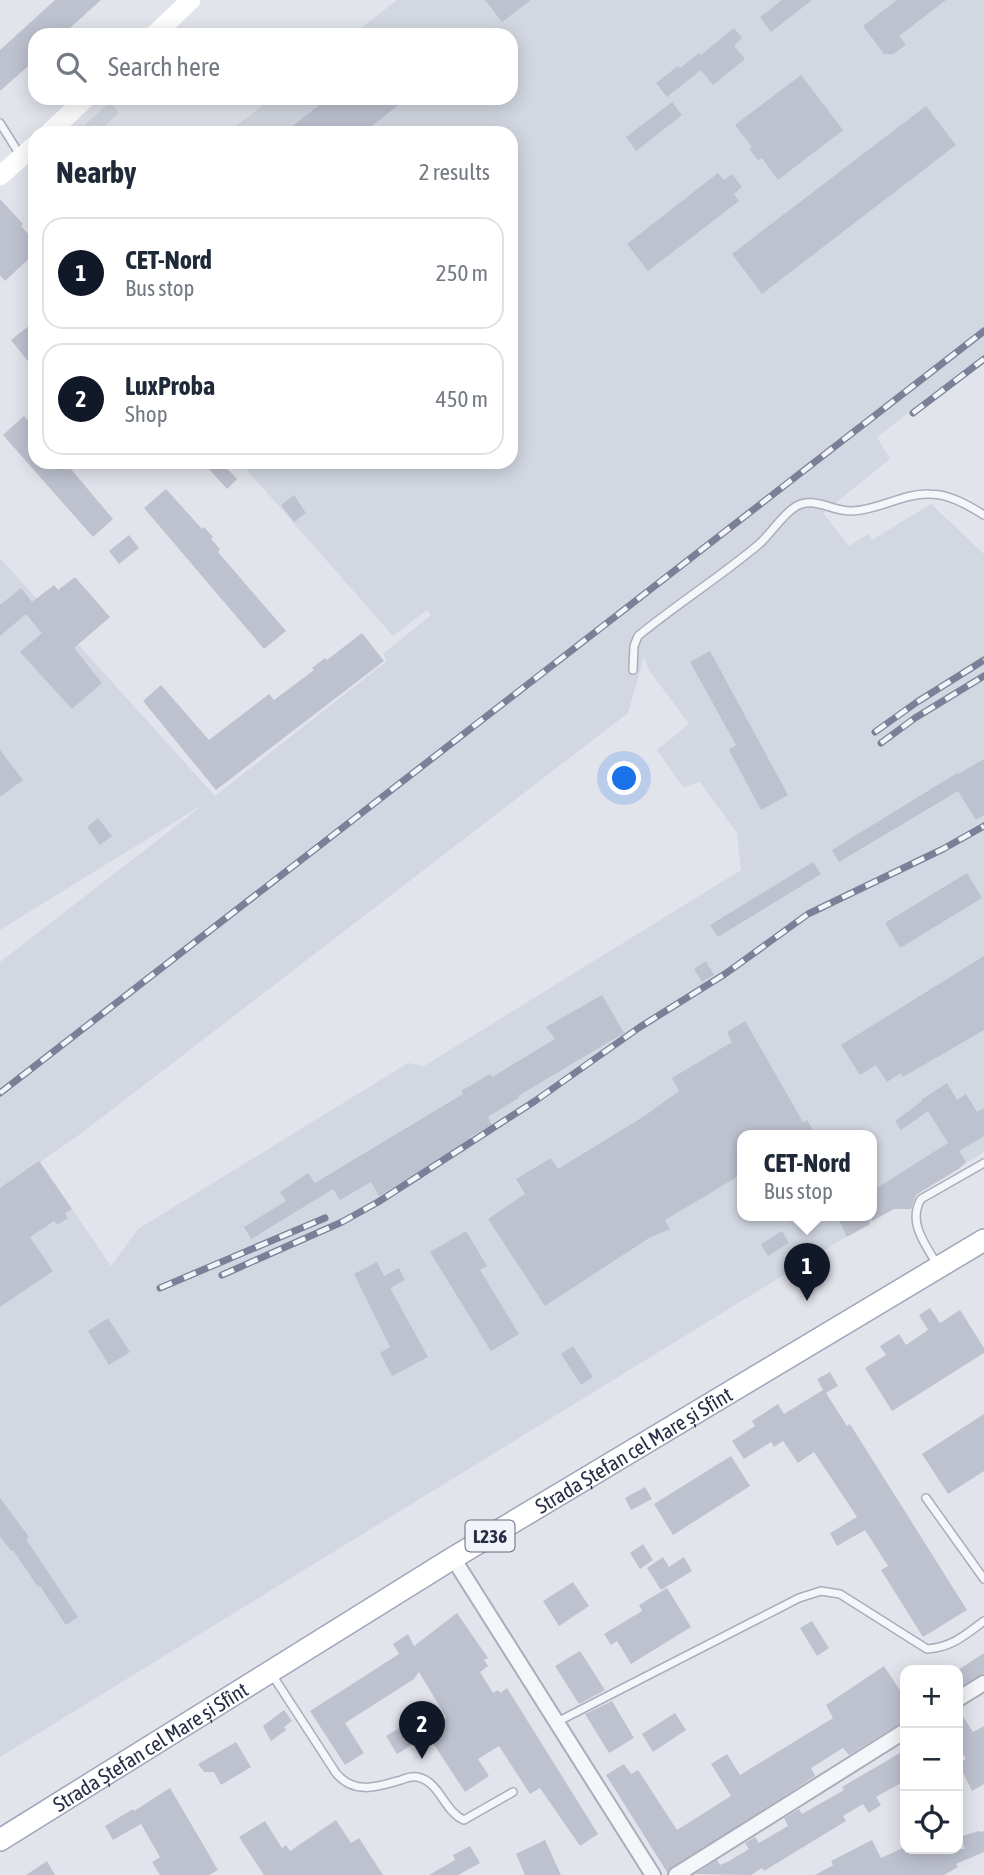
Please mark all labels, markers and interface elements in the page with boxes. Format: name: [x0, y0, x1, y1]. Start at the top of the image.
search box: [28, 28, 518, 105]
icon: search: [52, 48, 90, 86]
text: Search here: [108, 52, 220, 82]
text: Nearby: [56, 155, 136, 189]
text: 2 results: [419, 159, 490, 185]
text: CET-Nord: [125, 245, 212, 275]
text: 1: [76, 260, 86, 286]
text: 250 m: [436, 260, 488, 286]
text: Bus stop: [125, 275, 195, 301]
text: LuxProba: [125, 371, 215, 401]
text: 2: [76, 386, 86, 412]
text: 450 m: [436, 386, 488, 412]
text: Shop: [125, 401, 168, 427]
your location: [607, 761, 641, 795]
popup: [737, 1130, 877, 1221]
text: CET-Nord: [764, 1148, 850, 1178]
text: Bus stop: [764, 1178, 833, 1204]
pin: 1: [784, 1243, 830, 1301]
street label: Strada Ștefan cel Mare și Sfînt: [531, 1382, 736, 1518]
road number: L236: [466, 1520, 514, 1552]
map controls: [900, 1665, 963, 1854]
button: +: [900, 1665, 963, 1728]
street label: Strada Ștefan cel Mare și Sfînt: [48, 1677, 252, 1816]
pin: 2: [399, 1701, 445, 1759]
button: −: [900, 1728, 963, 1791]
button: locate: [900, 1791, 963, 1854]

